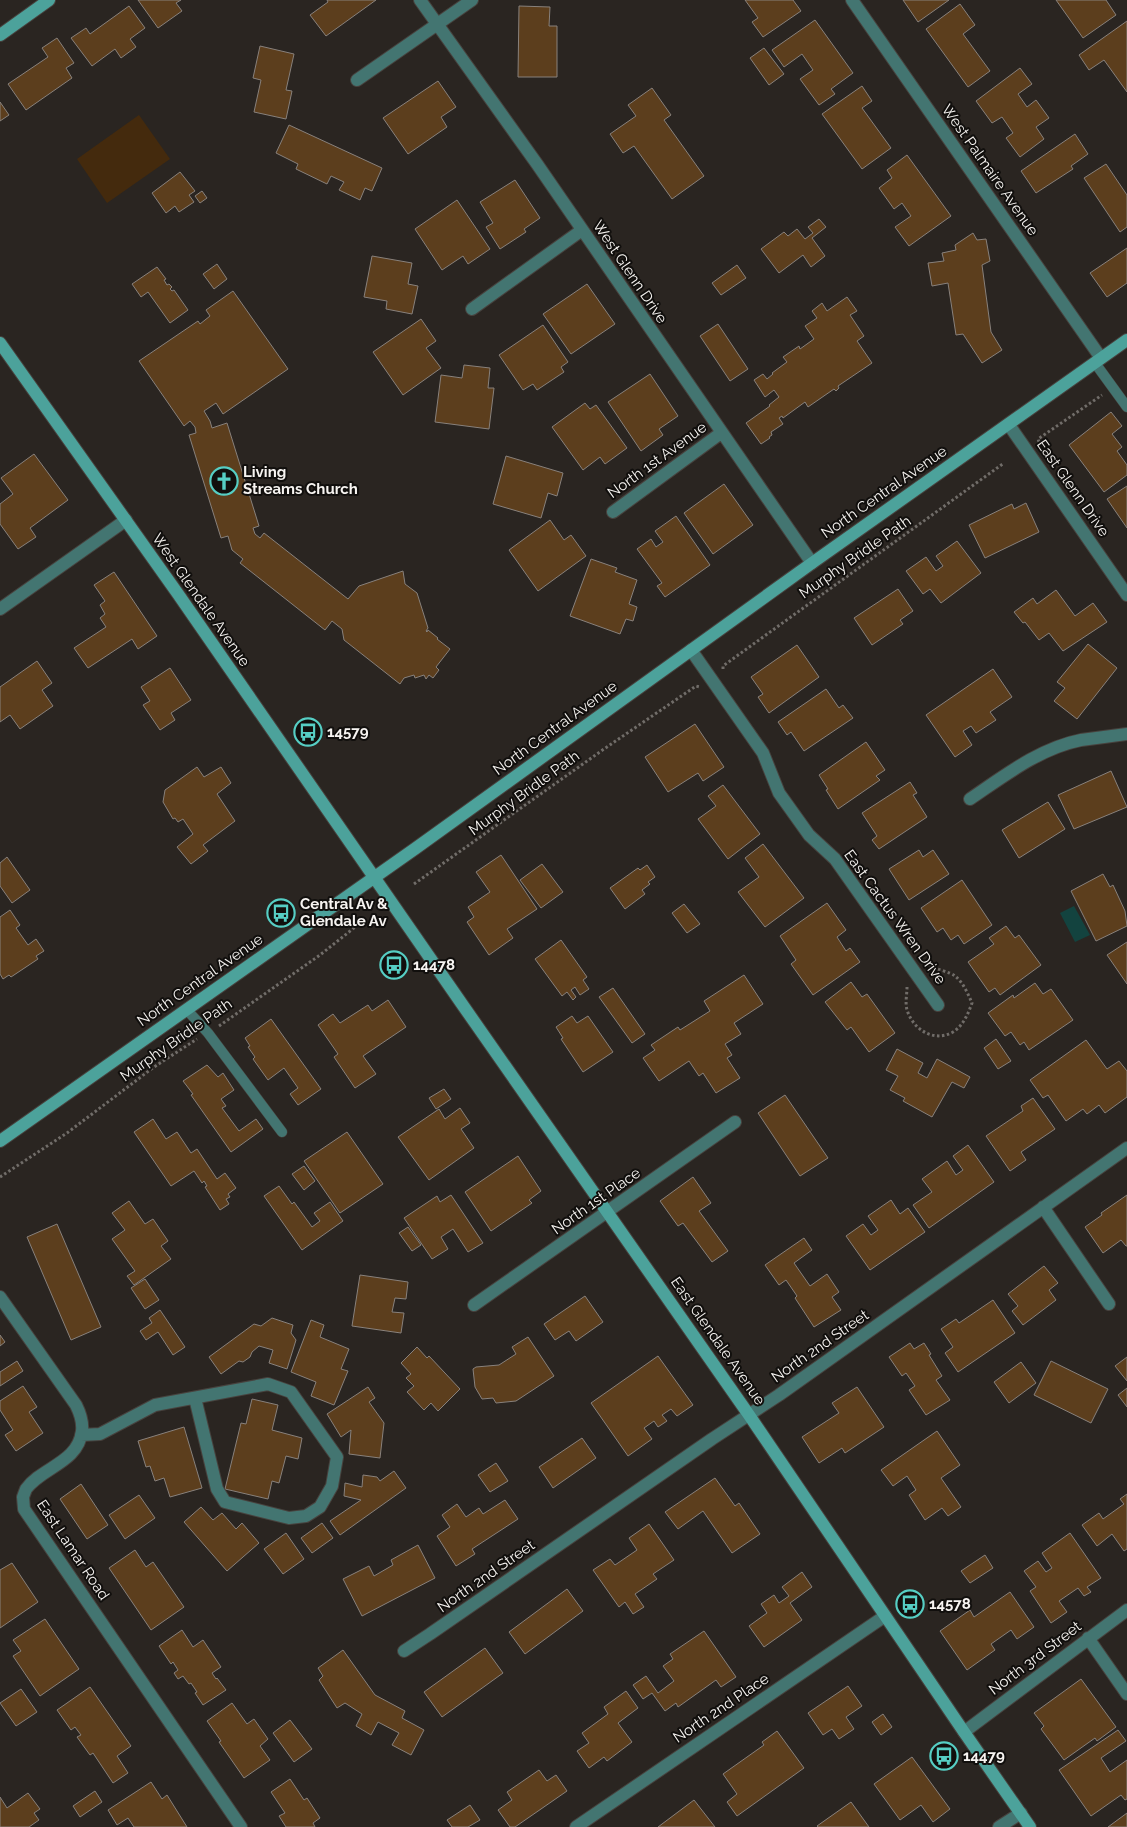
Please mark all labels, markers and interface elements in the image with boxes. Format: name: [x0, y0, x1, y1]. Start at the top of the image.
street label: West Palmaire Avenue: [938, 101, 1042, 239]
street label: West Glenn Drive: [589, 217, 671, 327]
street label: North 1st Avenue: [604, 418, 710, 502]
street label: East Glenn Drive: [1033, 436, 1113, 540]
street label: North Central Avenue: [818, 442, 950, 542]
place label: Living Streams Church: [243, 463, 358, 498]
church icon: Living Streams Church: [209, 466, 239, 496]
street label: Murphy Bridle Path: [796, 512, 914, 602]
street label: West Glendale Avenue: [148, 530, 254, 670]
street label: North Central Avenue: [489, 677, 621, 779]
bus stop icon: 14579: [293, 717, 323, 747]
place label: 14579: [327, 723, 369, 741]
street label: Murphy Bridle Path: [465, 747, 583, 839]
street label: East Cactus Wren Drive: [840, 846, 950, 988]
place label: Central Av & Glendale Av: [300, 895, 388, 930]
bus stop icon: Central Av & Glendale Av: [266, 898, 296, 928]
street label: North Central Avenue: [134, 930, 266, 1030]
bus stop icon: 14478: [379, 950, 409, 980]
place label: 14478: [413, 956, 455, 974]
street label: Murphy Bridle Path: [117, 995, 235, 1085]
street label: North 1st Place: [548, 1164, 644, 1238]
street label: East Glendale Avenue: [667, 1274, 769, 1409]
street label: North 2nd Street: [768, 1306, 872, 1386]
street label: East Lamar Road: [33, 1496, 113, 1604]
street label: North 2nd Street: [434, 1536, 538, 1616]
bus stop icon: 14578: [895, 1589, 925, 1619]
place label: 14578: [929, 1595, 971, 1613]
street label: North 3rd Street: [985, 1617, 1085, 1699]
street label: North 2nd Place: [670, 1669, 772, 1747]
bus stop icon: 14479: [929, 1741, 959, 1771]
place label: 14479: [963, 1747, 1005, 1765]

